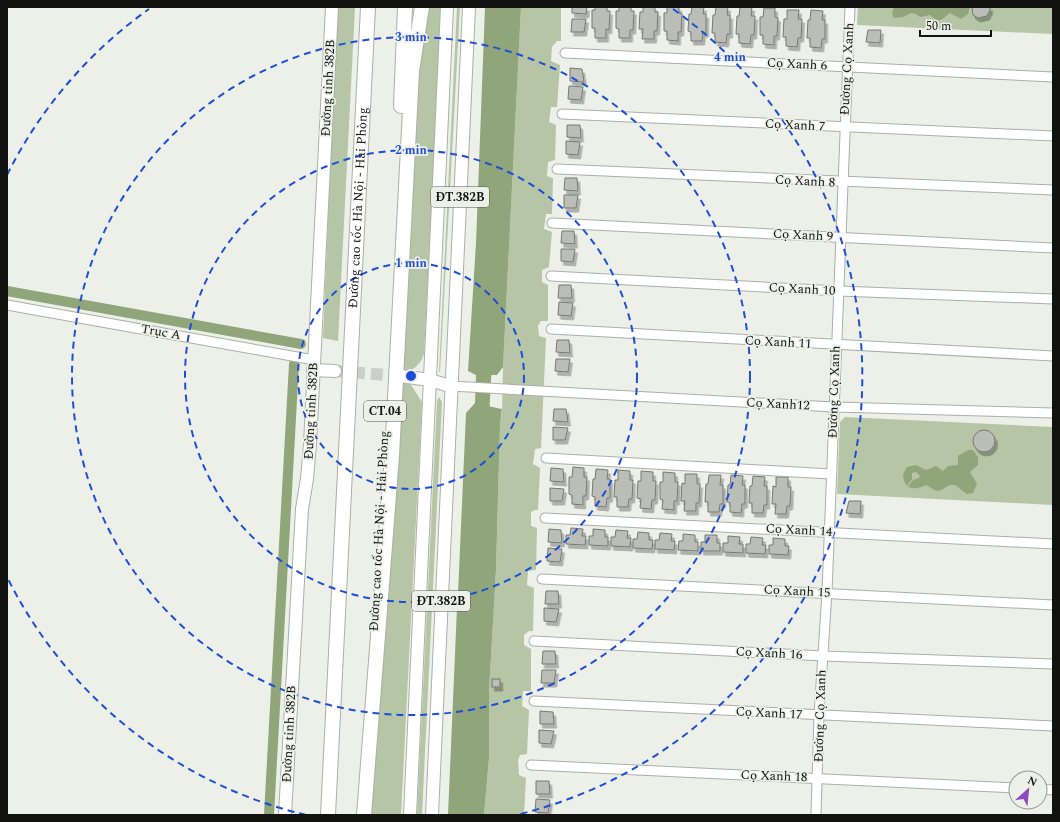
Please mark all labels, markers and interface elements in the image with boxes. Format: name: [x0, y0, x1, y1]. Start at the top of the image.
scale bar: [920, 12, 991, 38]
text: 50 m: [926, 17, 951, 36]
street label: Đường Cọ Xanh: [835, 22, 859, 116]
text: 3 min: [395, 28, 428, 47]
street label: Đường tỉnh 382B: [315, 39, 341, 137]
text: 4 min: [714, 48, 747, 67]
street label: Cọ Xanh 6: [766, 52, 828, 76]
street label: Đường cao tốc Hà Nội - Hải Phòng: [343, 107, 373, 309]
street label: Cọ Xanh 7: [764, 113, 826, 137]
text: 2 min: [395, 141, 428, 160]
street label: Cọ Xanh 8: [774, 169, 836, 193]
road number: ĐT.382B: [431, 187, 489, 207]
street label: Cọ Xanh 9: [772, 223, 834, 247]
text: 1 min: [395, 254, 428, 273]
street label: Cọ Xanh 10: [768, 277, 836, 301]
street label: Trục A: [140, 319, 183, 345]
street label: Cọ Xanh 11: [744, 330, 812, 354]
street label: Đường Cọ Xanh: [822, 345, 846, 439]
street label: Đường tỉnh 382B: [298, 362, 324, 460]
centre of rings: [404, 369, 418, 383]
street label: Cọ Xanh12: [746, 392, 810, 416]
road number: CT.04: [364, 401, 406, 421]
street label: Đường cao tốc Hà Nội - Hải Phòng: [364, 430, 394, 632]
street label: Cọ Xanh 14: [765, 518, 833, 542]
street label: Cọ Xanh 15: [763, 579, 831, 603]
road number: ĐT.382B: [412, 591, 470, 611]
street label: Cọ Xanh 16: [735, 641, 803, 665]
street label: Đường Cọ Xanh: [808, 669, 832, 763]
street label: Đường tỉnh 382B: [276, 685, 302, 783]
street label: Cọ Xanh 17: [735, 701, 803, 725]
street label: Cọ Xanh 18: [740, 765, 808, 787]
north arrow: [1008, 770, 1048, 810]
text: N: [1024, 772, 1040, 791]

